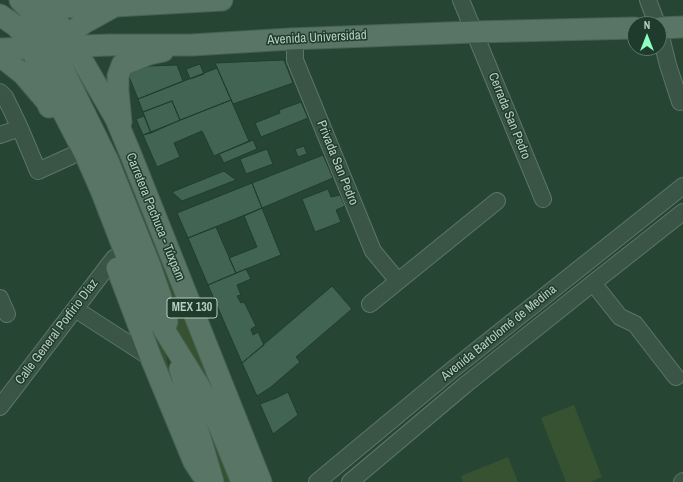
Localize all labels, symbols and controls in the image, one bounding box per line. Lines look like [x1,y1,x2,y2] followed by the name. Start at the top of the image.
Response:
[627,16,667,56] north arrow
[644,18,650,32] text: N
[267,28,367,48] street label: Avenida Universidad
[485,70,533,162] street label: Cerrada San Pedro
[313,118,361,208] street label: Privada San Pedro
[122,151,188,283] street label: Carretera Pachuca - Túxpam
[12,276,102,388] street label: Calle General Porfirio Díaz
[438,282,560,384] street label: Avenida Bartolomé de Medina
[167,298,217,318] road number: MEX 130

